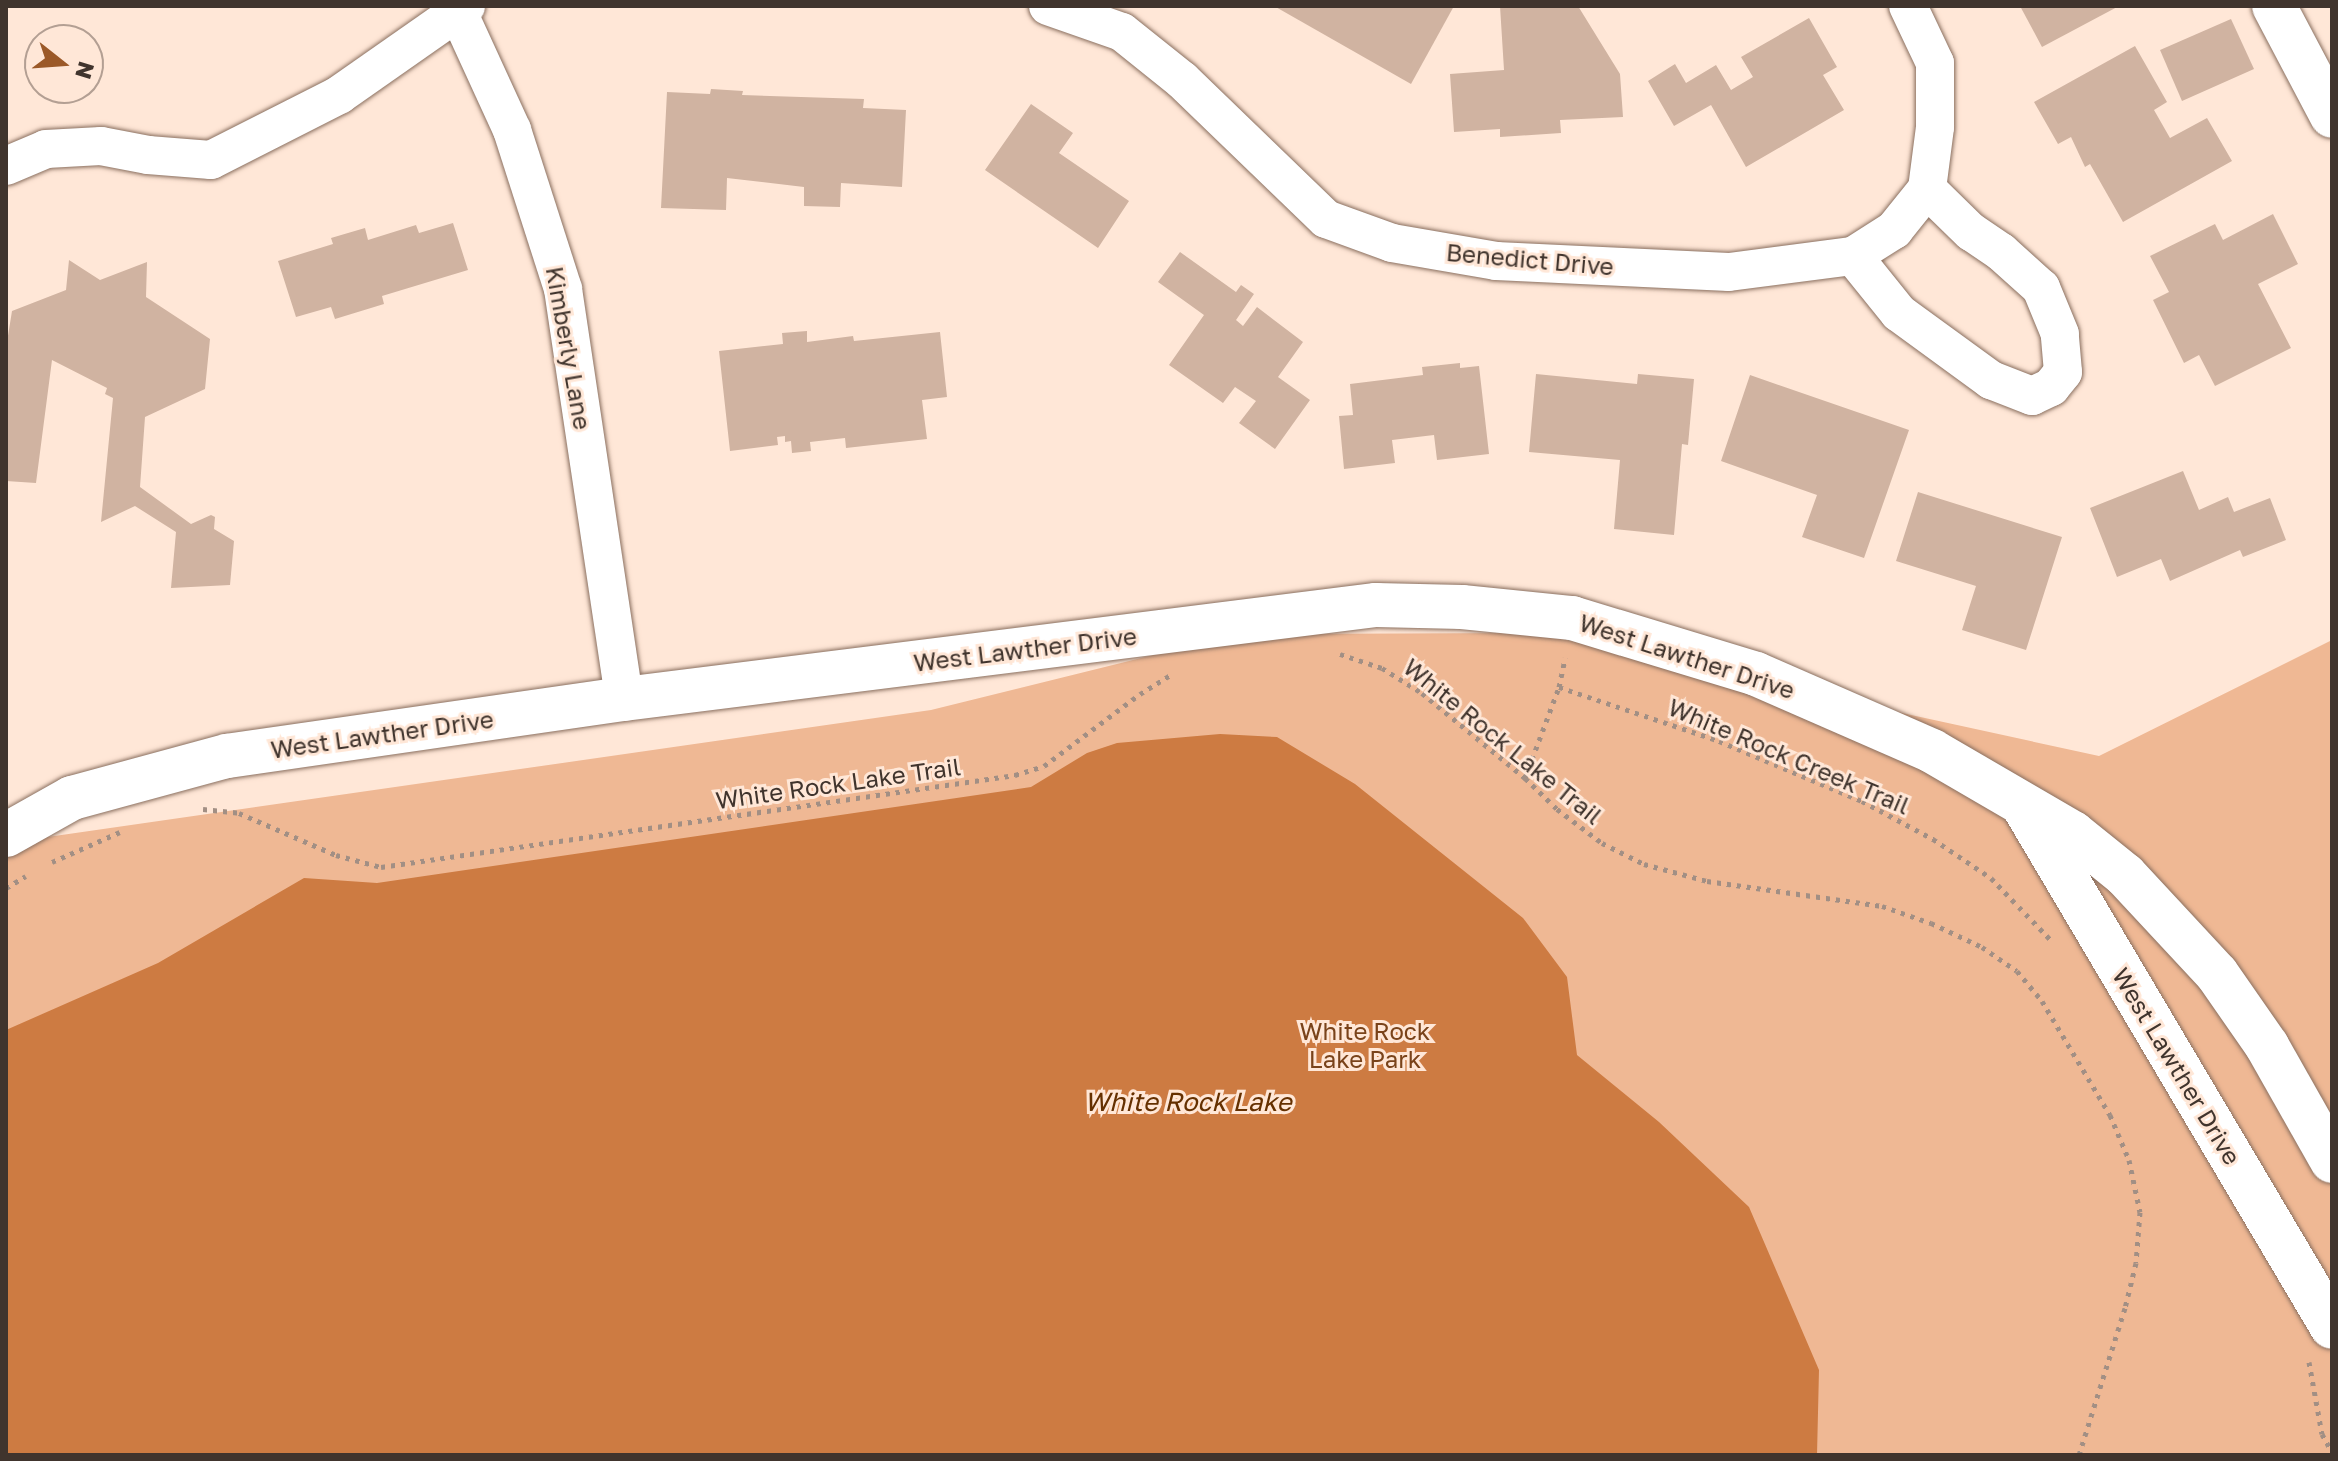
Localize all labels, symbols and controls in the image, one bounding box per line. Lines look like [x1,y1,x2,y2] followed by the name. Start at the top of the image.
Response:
[24,24,104,104] north arrow
[70,59,101,83] text: N
[1445,237,1615,281] street label: Benedict Drive
[540,264,598,432] street label: Kimberly Lane
[1576,608,1798,704] street label: West Lawther Drive
[912,621,1138,677] street label: West Lawther Drive
[1398,652,1608,830] street label: White Rock Lake Trail
[1664,692,1914,820] street label: White Rock Creek Trail
[269,704,495,764] street label: West Lawther Drive
[714,752,962,814] street label: White Rock Lake Trail
[2107,962,2247,1170] street label: West Lawther Drive
[1300,1017,1430,1073] park label: White Rock Lake Park
[1084,1086,1292,1118] water label: White Rock Lake

